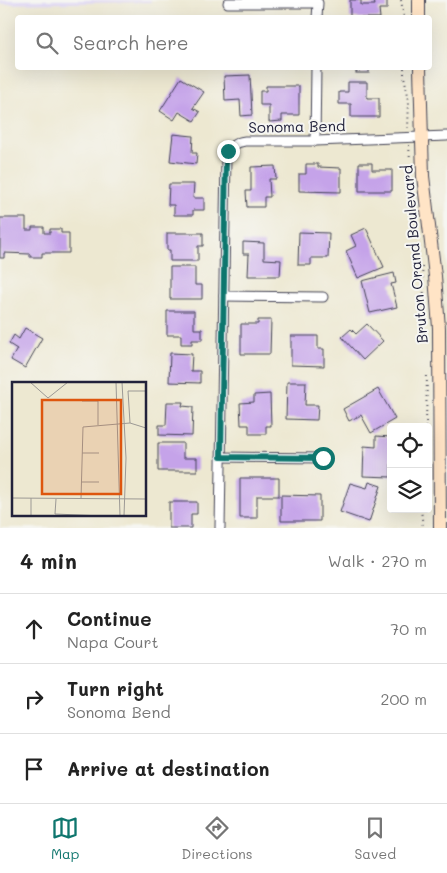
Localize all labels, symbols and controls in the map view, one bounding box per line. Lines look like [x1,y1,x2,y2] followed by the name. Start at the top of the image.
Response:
[15,15,432,70] search box
[33,29,61,57] icon: search
[73,30,189,55] text: Search here
[248,115,346,137] street label: Sonoma Bend
[217,140,240,163] route end
[396,164,432,344] street label: Bruton Orand Boulevard
[12,382,146,516] inset map
[387,423,432,513] map controls
[387,423,432,468] button: locate
[312,447,335,470] route start
[387,468,432,513] button: layers
[20,547,77,574] text: 4 min
[328,550,427,571] text: Walk · 270 m
[67,606,152,631] text: Continue
[20,615,48,643] icon: ahead
[390,618,427,639] text: 70 m
[67,631,158,652] text: Napa Court
[67,676,164,701] text: Turn right
[20,685,48,713] icon: right
[380,688,427,709] text: 200 m
[67,701,171,722] text: Sonoma Bend
[20,755,48,783] icon: arrive
[67,756,270,781] text: Arrive at destination
[51,814,79,863] tab: Map
[181,814,253,863] tab: Directions
[354,814,396,863] tab: Saved

